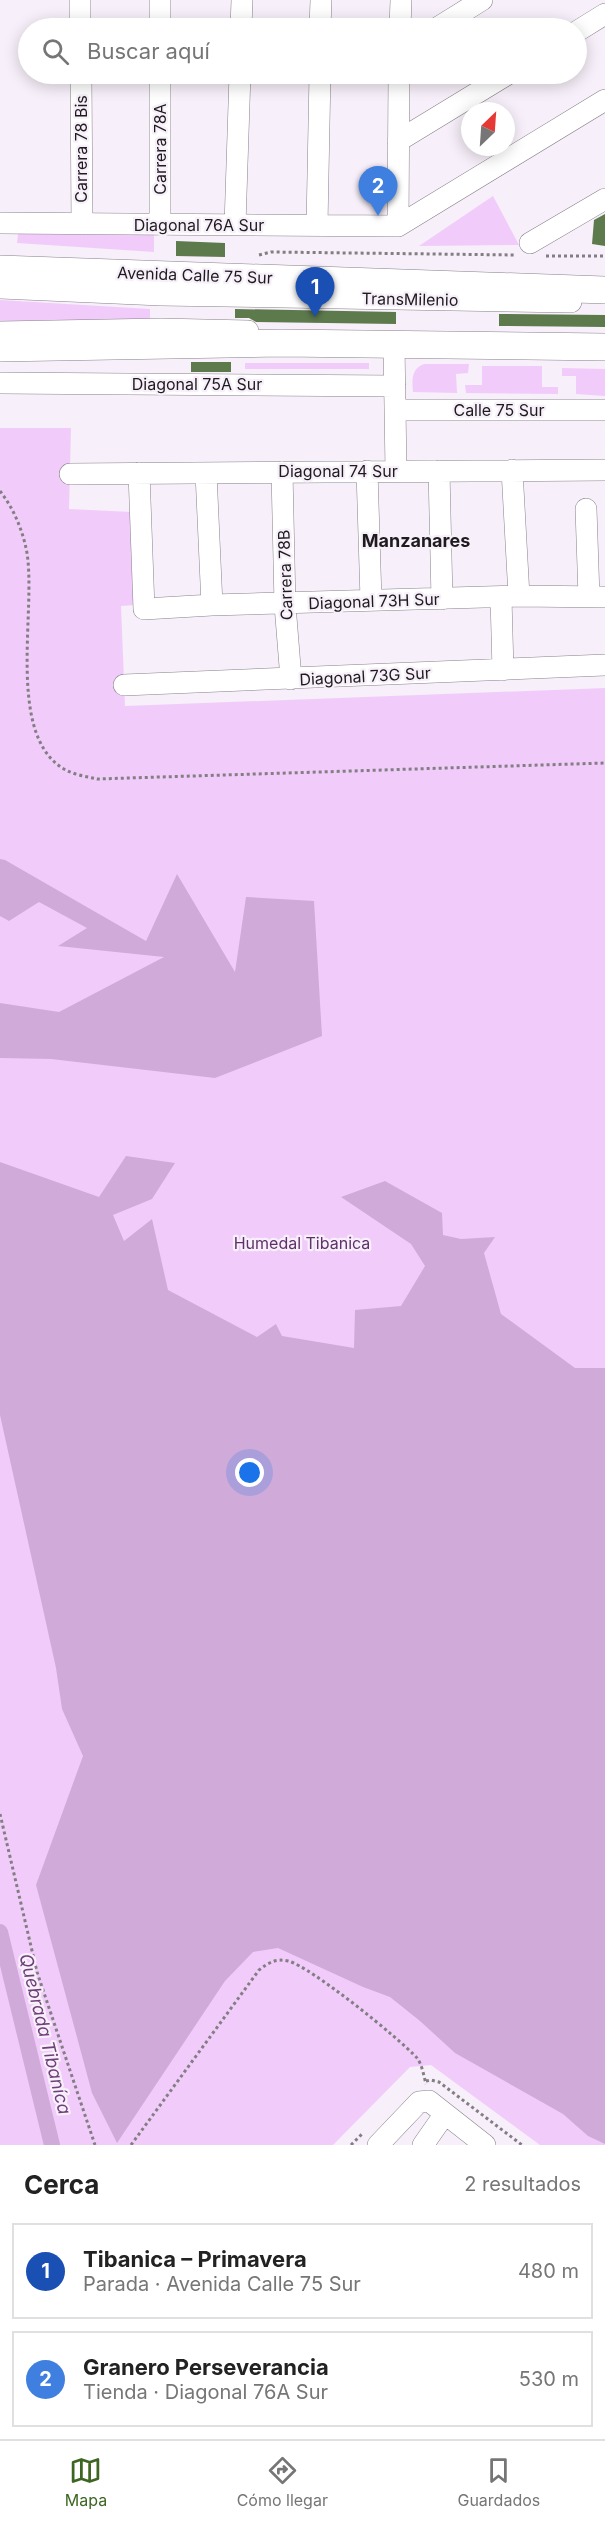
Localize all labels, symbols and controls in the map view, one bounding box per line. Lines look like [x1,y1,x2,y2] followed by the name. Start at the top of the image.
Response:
[18,18,587,84] search box
[39,35,72,68] icon: search
[87,38,210,64] text: Buscar aquí
[71,95,91,203] street label: Carrera 78 Bis
[461,102,515,156] north arrow
[150,103,170,195] street label: Carrera 78A
[358,166,398,216] pin: 2
[134,215,264,235] street label: Diagonal 76A Sur
[117,262,273,288] street label: Avenida Calle 75 Sur
[296,268,334,317] pin: 1
[361,288,459,310] street label: TransMilenio
[132,374,262,394] street label: Diagonal 75A Sur
[453,400,545,420] street label: Calle 75 Sur
[278,461,398,481] street label: Diagonal 74 Sur
[273,529,297,621] street label: Carrera 78B
[362,530,470,551] district label: Manzanares
[308,589,440,613] street label: Diagonal 73H Sur
[299,663,431,689] street label: Diagonal 73G Sur
[234,1233,370,1253] park label: Humedal Tibanica
[235,1458,264,1487] your location
[15,1951,76,2116] water label: Quebrada Tibaníca
[24,2169,99,2200] text: Cerca
[464,2172,581,2196] text: 2 resultados
[83,2246,307,2272] text: Tibanica – Primavera
[41,2259,50,2283] text: 1
[518,2259,579,2283] text: 480 m
[83,2272,361,2296] text: Parada · Avenida Calle 75 Sur
[83,2354,329,2380] text: Granero Perseverancia
[39,2367,52,2391] text: 2
[519,2367,579,2391] text: 530 m
[83,2380,328,2404] text: Tienda · Diagonal 76A Sur
[65,2454,107,2510] tab: Mapa
[237,2454,328,2510] tab: Cómo llegar
[457,2454,540,2510] tab: Guardados

